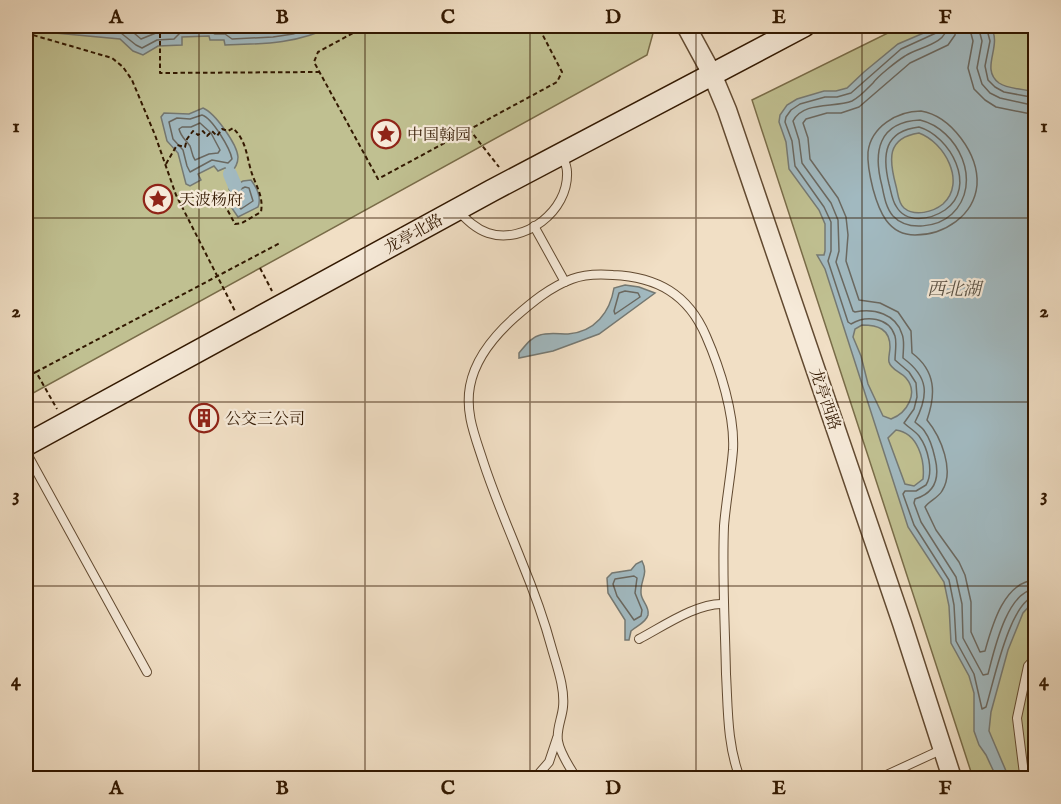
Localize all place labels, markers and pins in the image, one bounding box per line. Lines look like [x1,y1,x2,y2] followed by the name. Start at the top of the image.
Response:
[370,118,402,150] place icon: 中国翰园
[407,126,471,146] place label: 中国翰园
[142,183,174,215] place icon: 天波杨府
[179,191,243,211] place label: 天波杨府
[188,402,220,434] building icon: 公交三公司
[225,410,305,430] place label: 公交三公司

